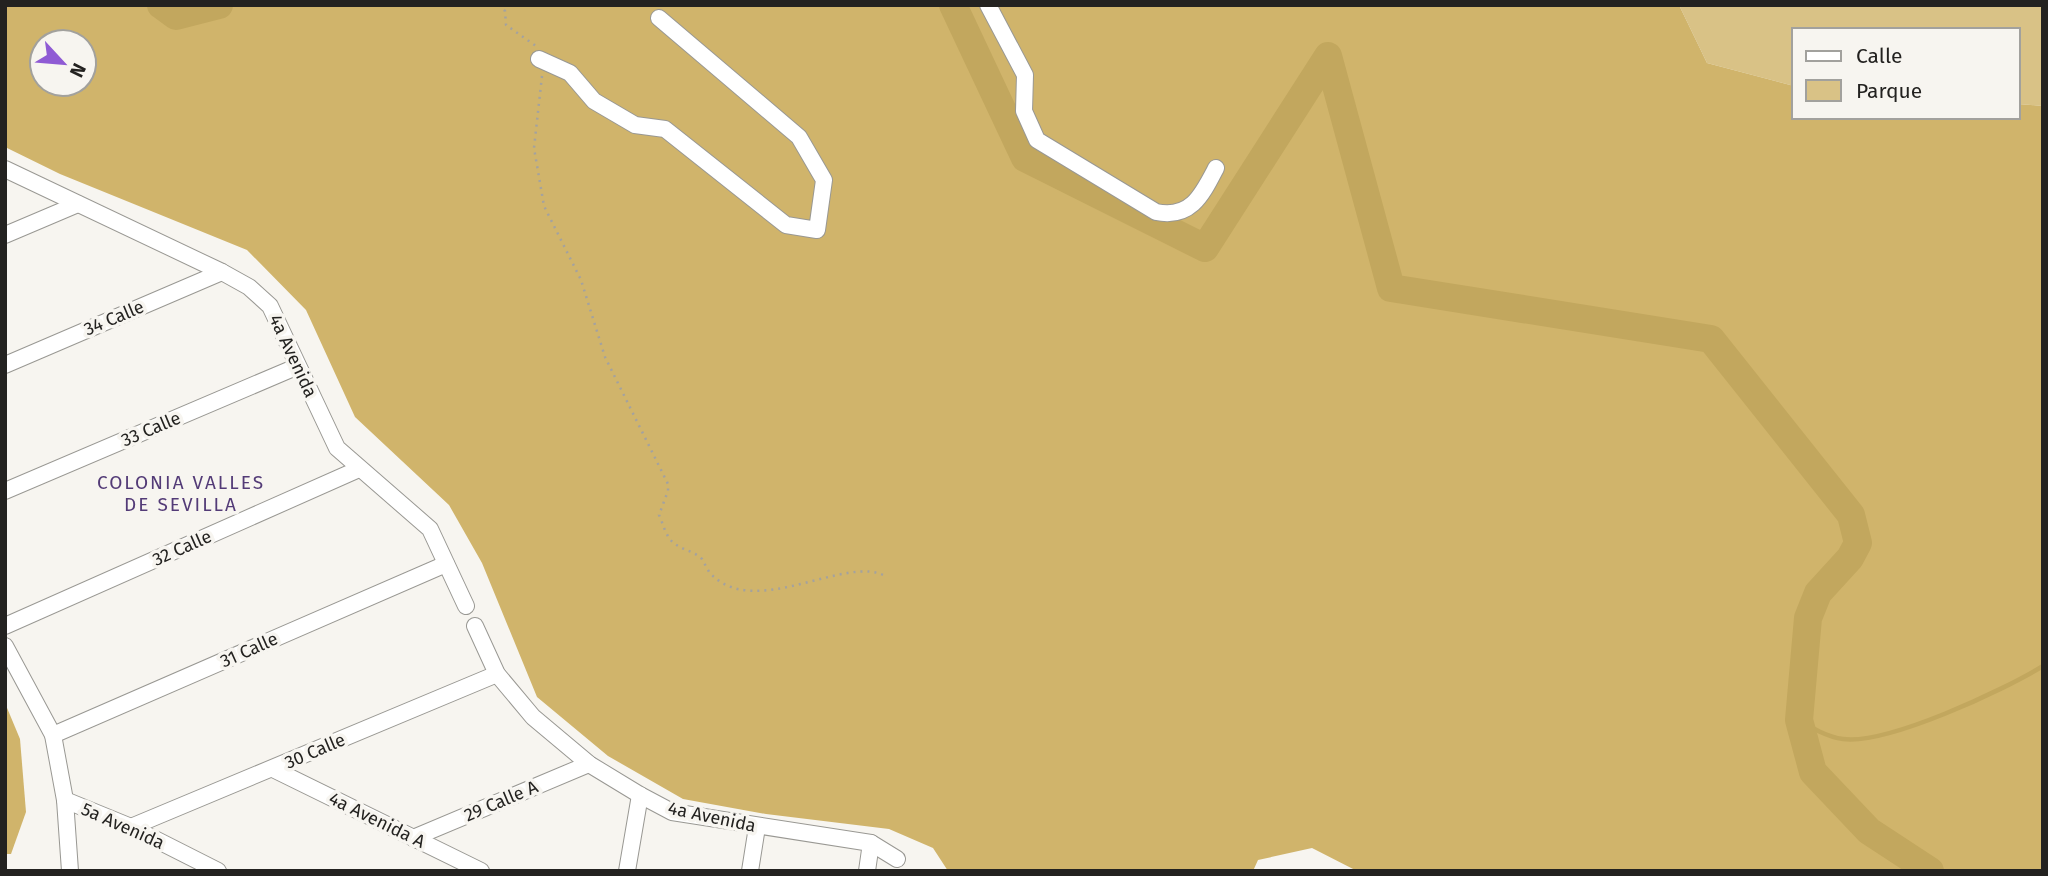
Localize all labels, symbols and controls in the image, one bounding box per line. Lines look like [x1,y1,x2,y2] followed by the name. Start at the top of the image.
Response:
[28,28,98,98] north arrow
[1792,28,2020,119] legend
[1856,43,1902,69] text: Calle
[65,60,91,81] text: N
[1856,78,1922,104] text: Parque
[81,296,147,340] street label: 34 Calle
[264,311,322,401] street label: 4a Avenida
[118,407,184,451] street label: 33 Calle
[97,471,265,516] district label: COLONIA VALLES DE SEVILLA
[149,525,215,571] street label: 32 Calle
[217,628,281,672] street label: 31 Calle
[281,728,349,774] street label: 30 Calle
[461,775,542,826] street label: 29 Calle A
[325,787,429,853] street label: 4a Avenida A
[666,797,758,837] street label: 4a Avenida
[78,798,168,854] street label: 5a Avenida

